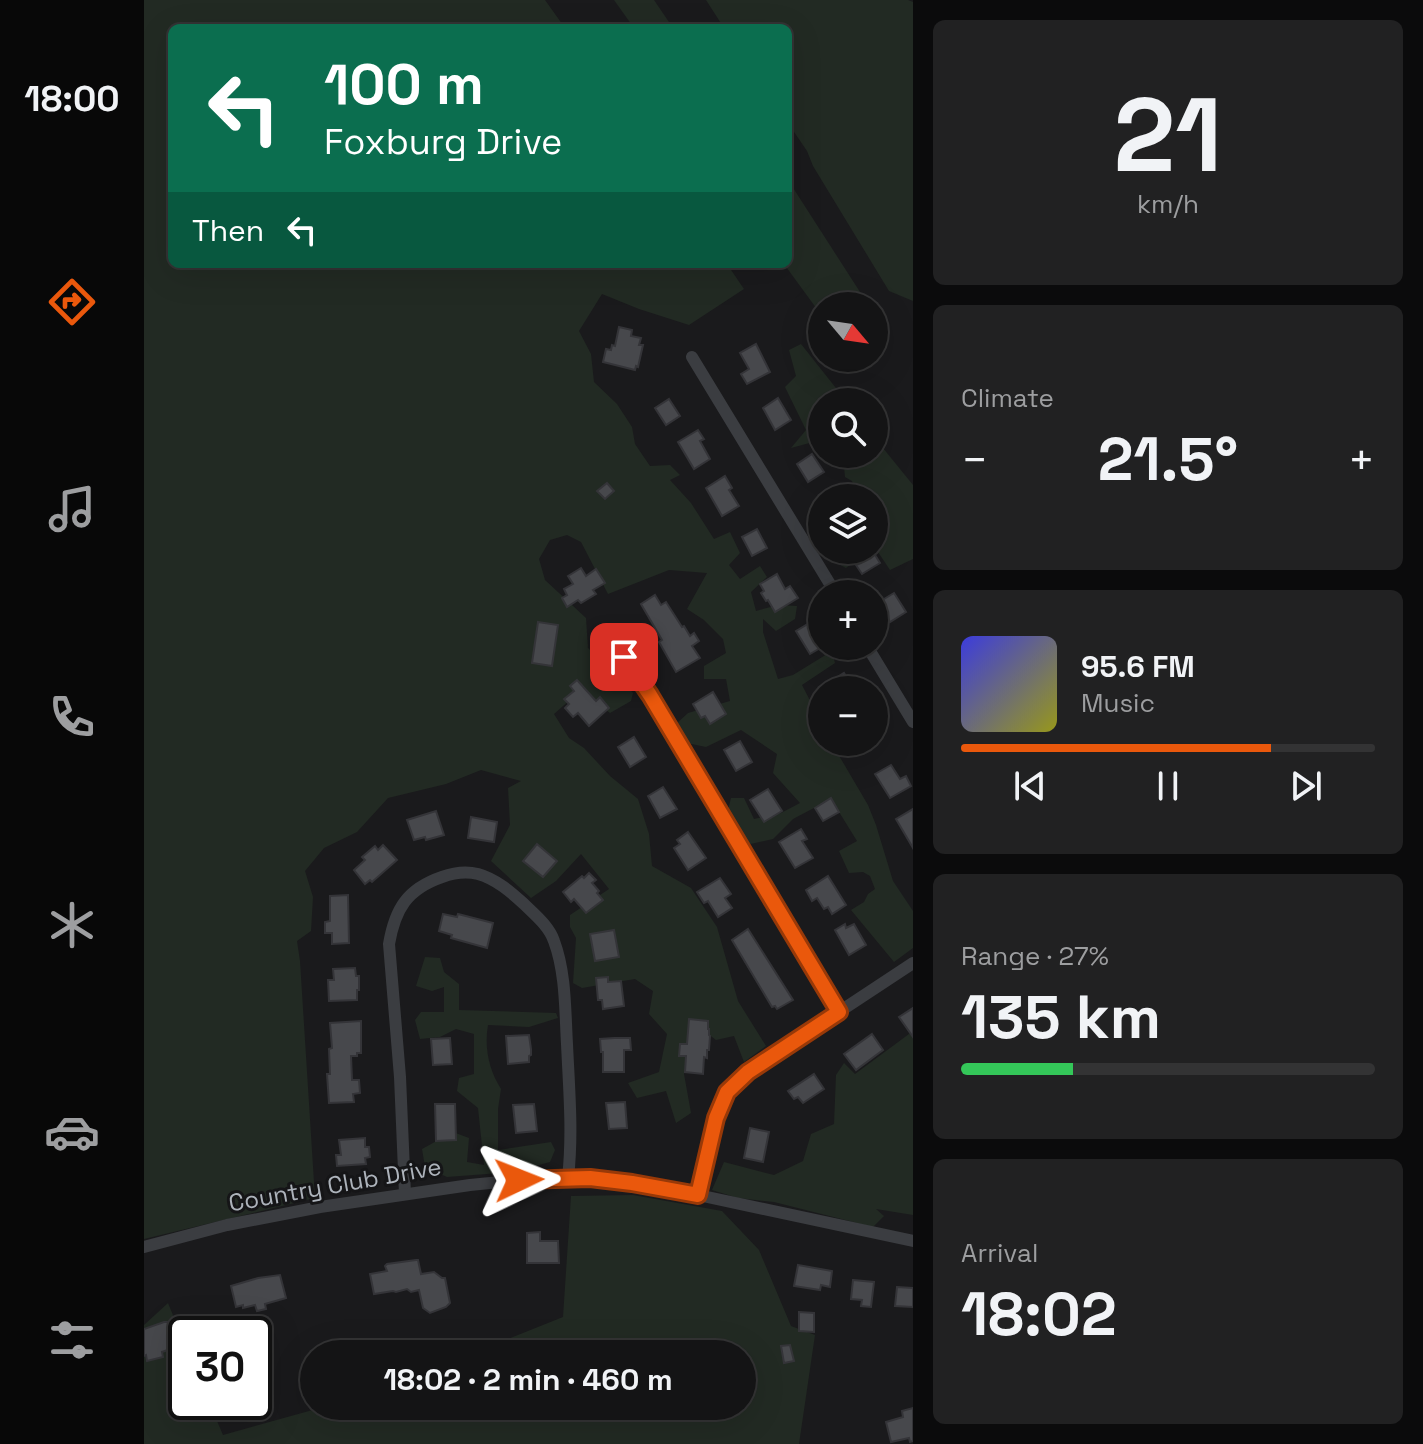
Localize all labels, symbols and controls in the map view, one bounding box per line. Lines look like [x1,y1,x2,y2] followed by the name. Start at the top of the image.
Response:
[324,49,484,120] text: 100 m
[192,56,296,160] icon: left
[1114,69,1222,201] text: 21
[24,76,120,122] text: 18:00
[324,119,562,165] text: Foxburg Drive
[1137,187,1199,221] text: km/h
[280,208,324,252] icon: left
[192,211,264,250] text: Then
[44,274,100,330] icon: directions
[808,292,888,372] north arrow
[808,292,888,756] map controls
[961,381,1054,415] text: Climate
[808,388,888,468] button: search
[1098,421,1238,498] text: 21.5°
[961,432,988,488] text: −
[1348,432,1375,488] text: +
[44,481,100,537] icon: music
[808,484,888,564] button: layers
[808,580,888,660] button: +
[590,623,658,691] pin
[602,635,646,679] icon: arrive
[1081,647,1195,686] text: 95.6 FM
[808,676,888,756] button: −
[1081,686,1155,720] text: Music
[44,689,100,745] icon: phone
[1008,764,1052,808] icon: previous
[1146,764,1190,808] icon: pause
[1284,764,1328,808] icon: next
[44,897,100,953] icon: climate
[961,939,1109,973] text: Range · 27%
[961,979,1161,1056] text: 135 km
[44,1104,100,1160] icon: car
[477,1138,561,1222] position arrow
[226,1151,444,1218] street label: Country Club Drive
[961,1236,1038,1270] text: Arrival
[961,1276,1117,1353] text: 18:02
[44,1312,100,1368] icon: filters
[168,1316,272,1420] speed limit sign: 30
[383,1360,673,1399] text: 18:02 · 2 min · 460 m

